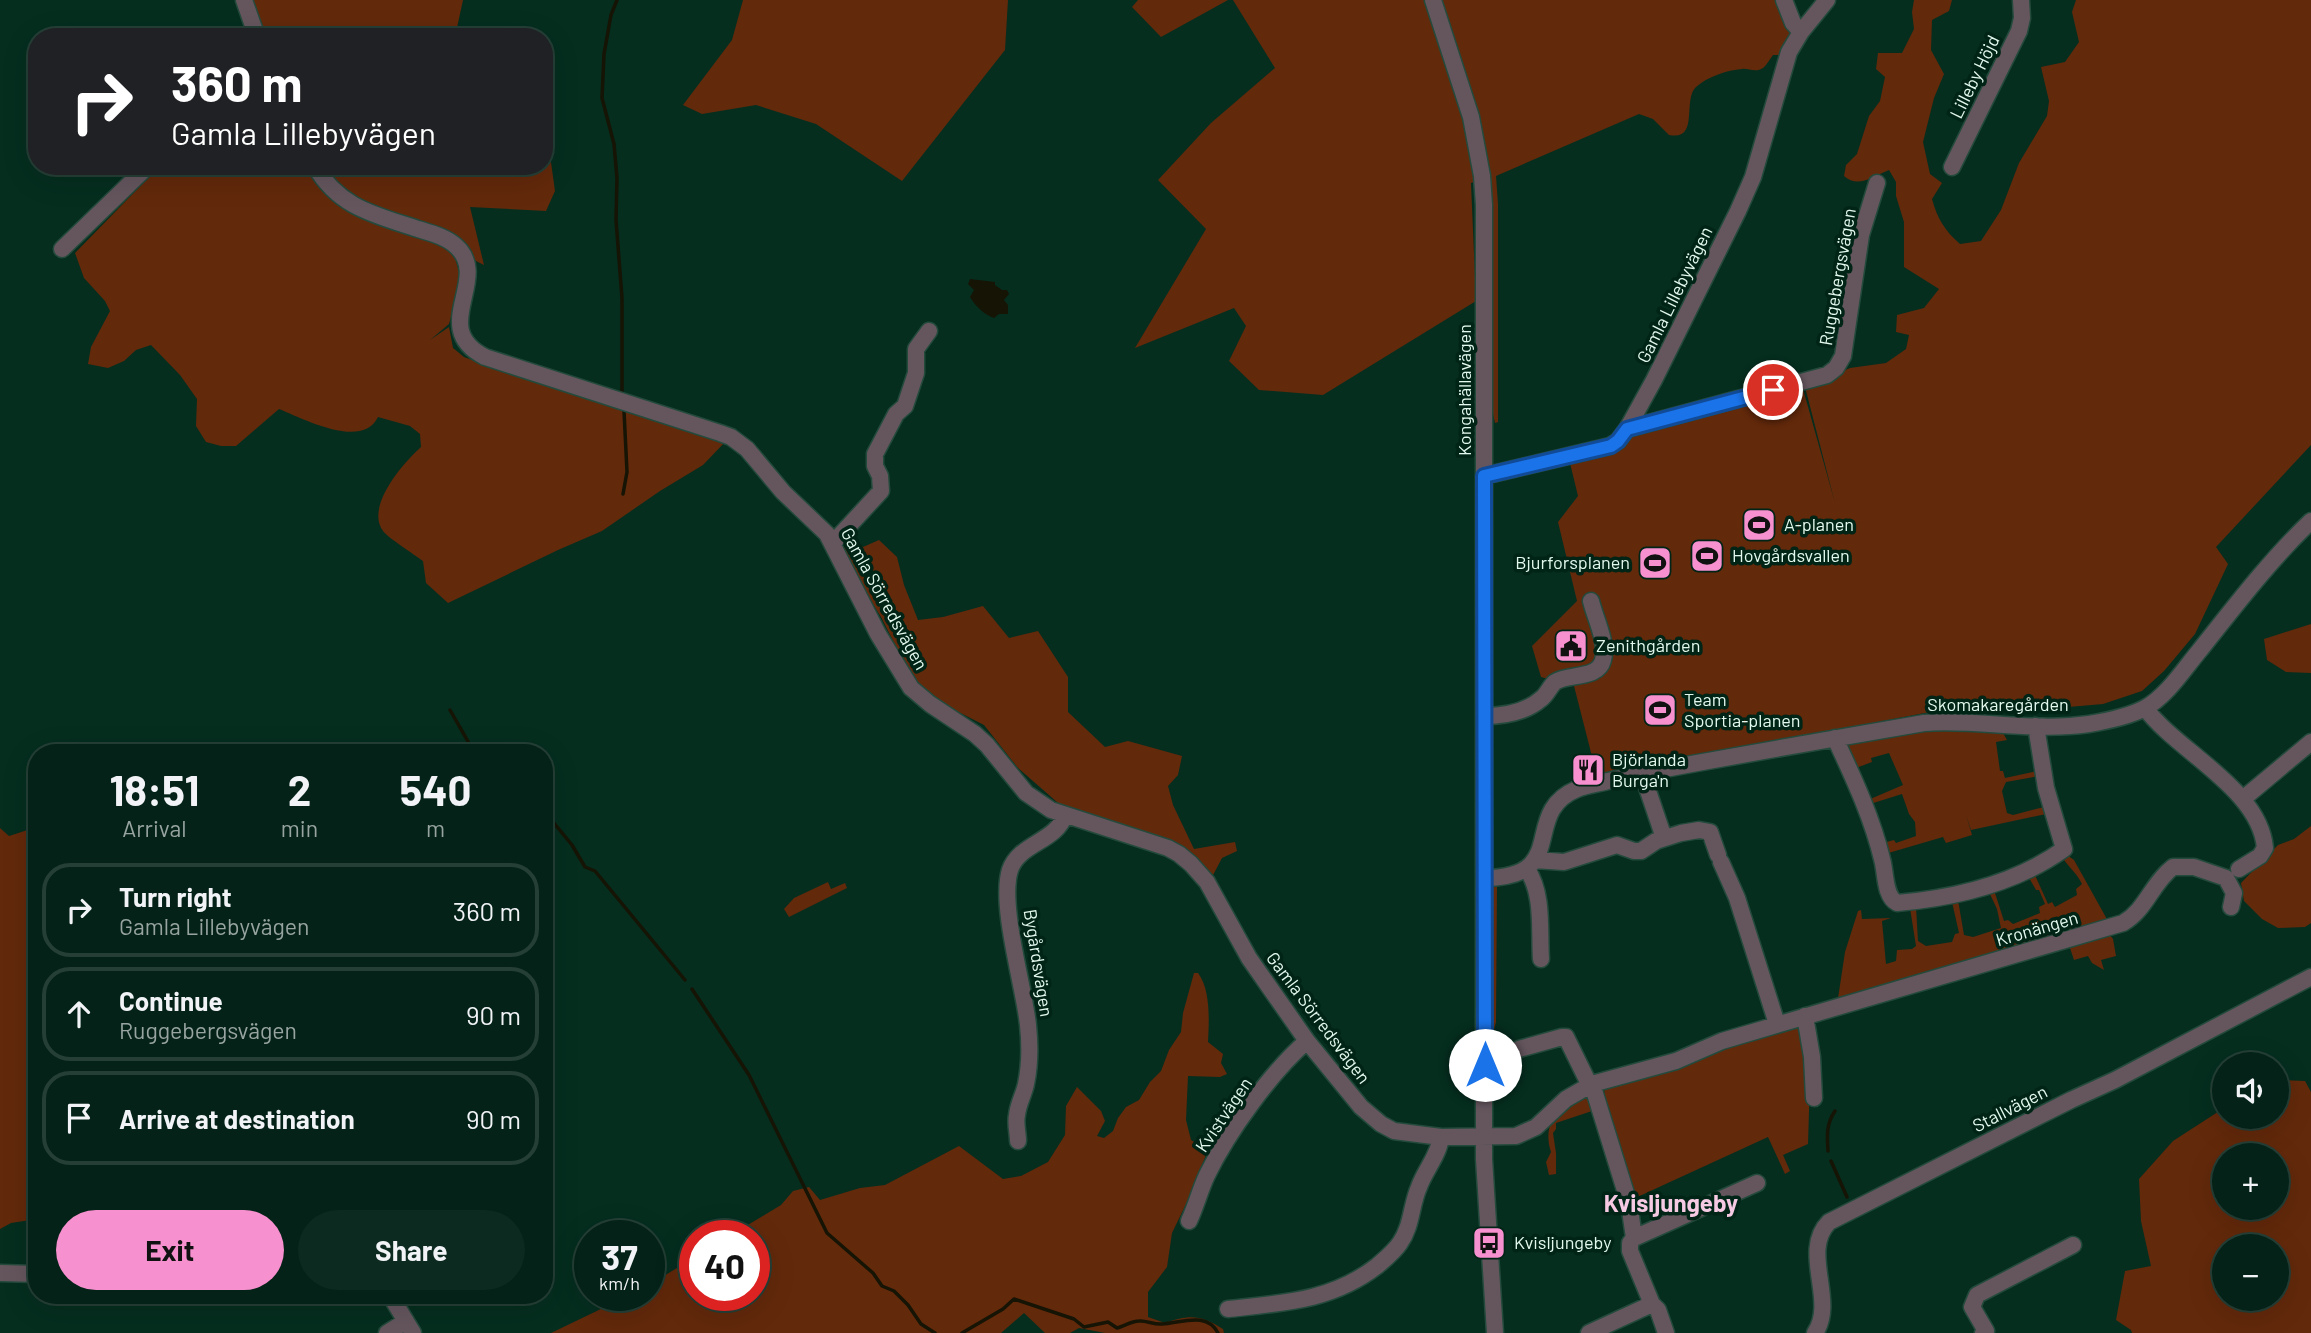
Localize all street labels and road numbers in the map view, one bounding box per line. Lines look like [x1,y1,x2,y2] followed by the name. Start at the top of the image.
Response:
[1945,31,2004,122] street label: Lilleby Höjd
[1814,206,1860,347] street label: Ruggebergsvägen
[1632,223,1717,366] street label: Gamla Lillebyvägen
[1453,324,1475,456] street label: Kongahällavägen
[837,524,933,673] street label: Gamla Sörredsvägen
[1927,693,2069,715] street label: Skomakaregården
[1993,906,2081,950] street label: Kronängen
[1020,907,1058,1018] street label: Bygårdsvägen
[1262,947,1375,1088] street label: Gamla Sörredsvägen
[1190,1073,1256,1156] street label: Kvistvägen
[1968,1080,2051,1136] street label: Stallvägen

